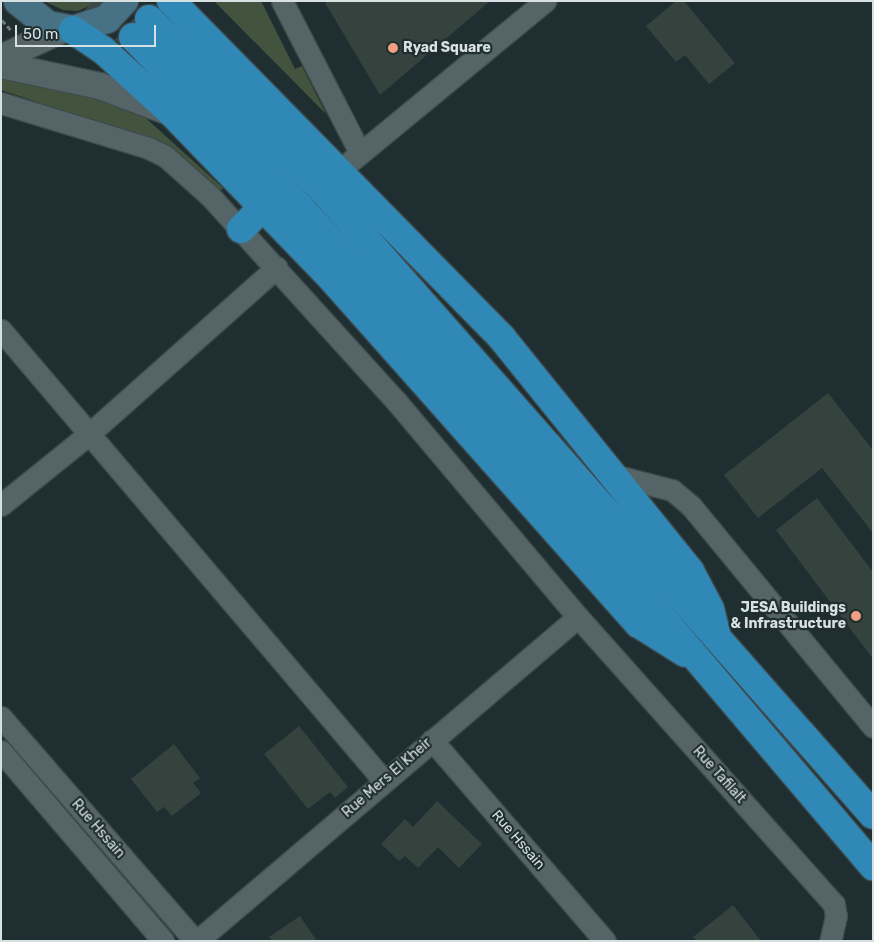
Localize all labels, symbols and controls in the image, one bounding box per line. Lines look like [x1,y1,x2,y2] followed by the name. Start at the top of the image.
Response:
[18,15,159,47] scale bar
[23,25,58,43] text: 50 m
[403,40,491,56] place label: Ryad Square
[387,42,399,54] marker: Ryad Square
[731,600,846,632] place label: JESA Buildings & Infrastructure
[850,610,862,622] marker: JESA Buildings & Infrastructure
[339,735,435,821] street label: Rue Mers El Kheir
[689,743,749,807] street label: Rue Tafilalt
[68,796,128,862] street label: Rue Hssain
[488,807,548,873] street label: Rue Hssain

